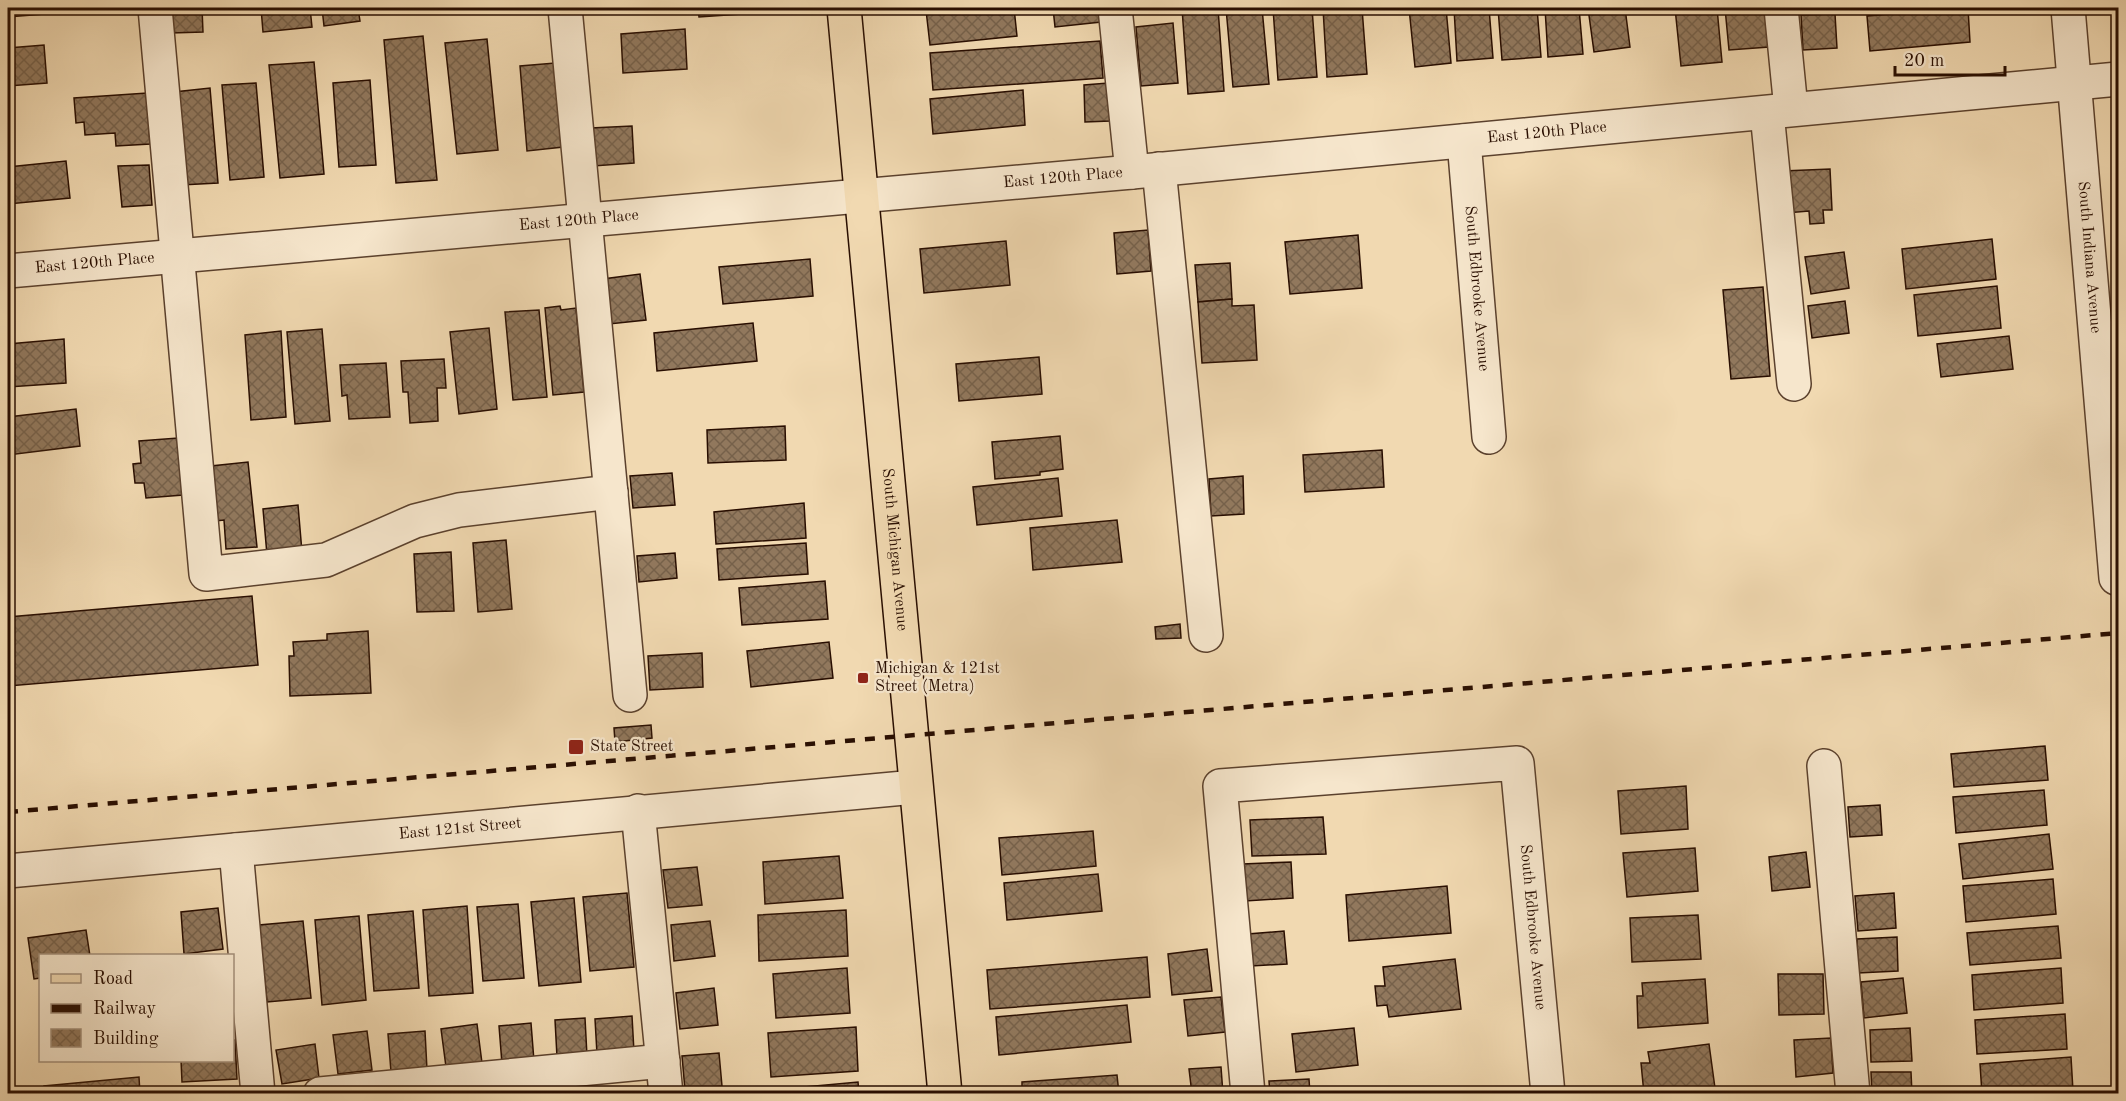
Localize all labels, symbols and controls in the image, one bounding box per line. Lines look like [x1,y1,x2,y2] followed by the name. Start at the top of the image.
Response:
[1895,39,2004,77] scale bar
[1904,52,1944,70] text: 20 m
[1486,119,1607,146] street label: East 120th Place
[1002,165,1123,191] street label: East 120th Place
[2075,180,2103,334] street label: South Indiana Avenue
[1461,205,1491,372] street label: South Edbrooke Avenue
[518,207,639,234] street label: East 120th Place
[34,250,155,277] street label: East 120th Place
[879,468,910,632] street label: South Michigan Avenue
[875,661,1000,695] place label: Michigan & 121st Street (Metra)
[856,671,870,685] marker: Michigan & 121st Street (Metra)
[567,738,585,756] marker: State Street
[590,739,674,755] place label: State Street
[398,815,523,843] street label: East 121st Street
[1517,844,1548,1011] street label: South Edbrooke Avenue
[39,954,234,1062] legend
[93,970,133,988] text: Road
[93,1000,156,1018] text: Railway
[93,1030,159,1048] text: Building

